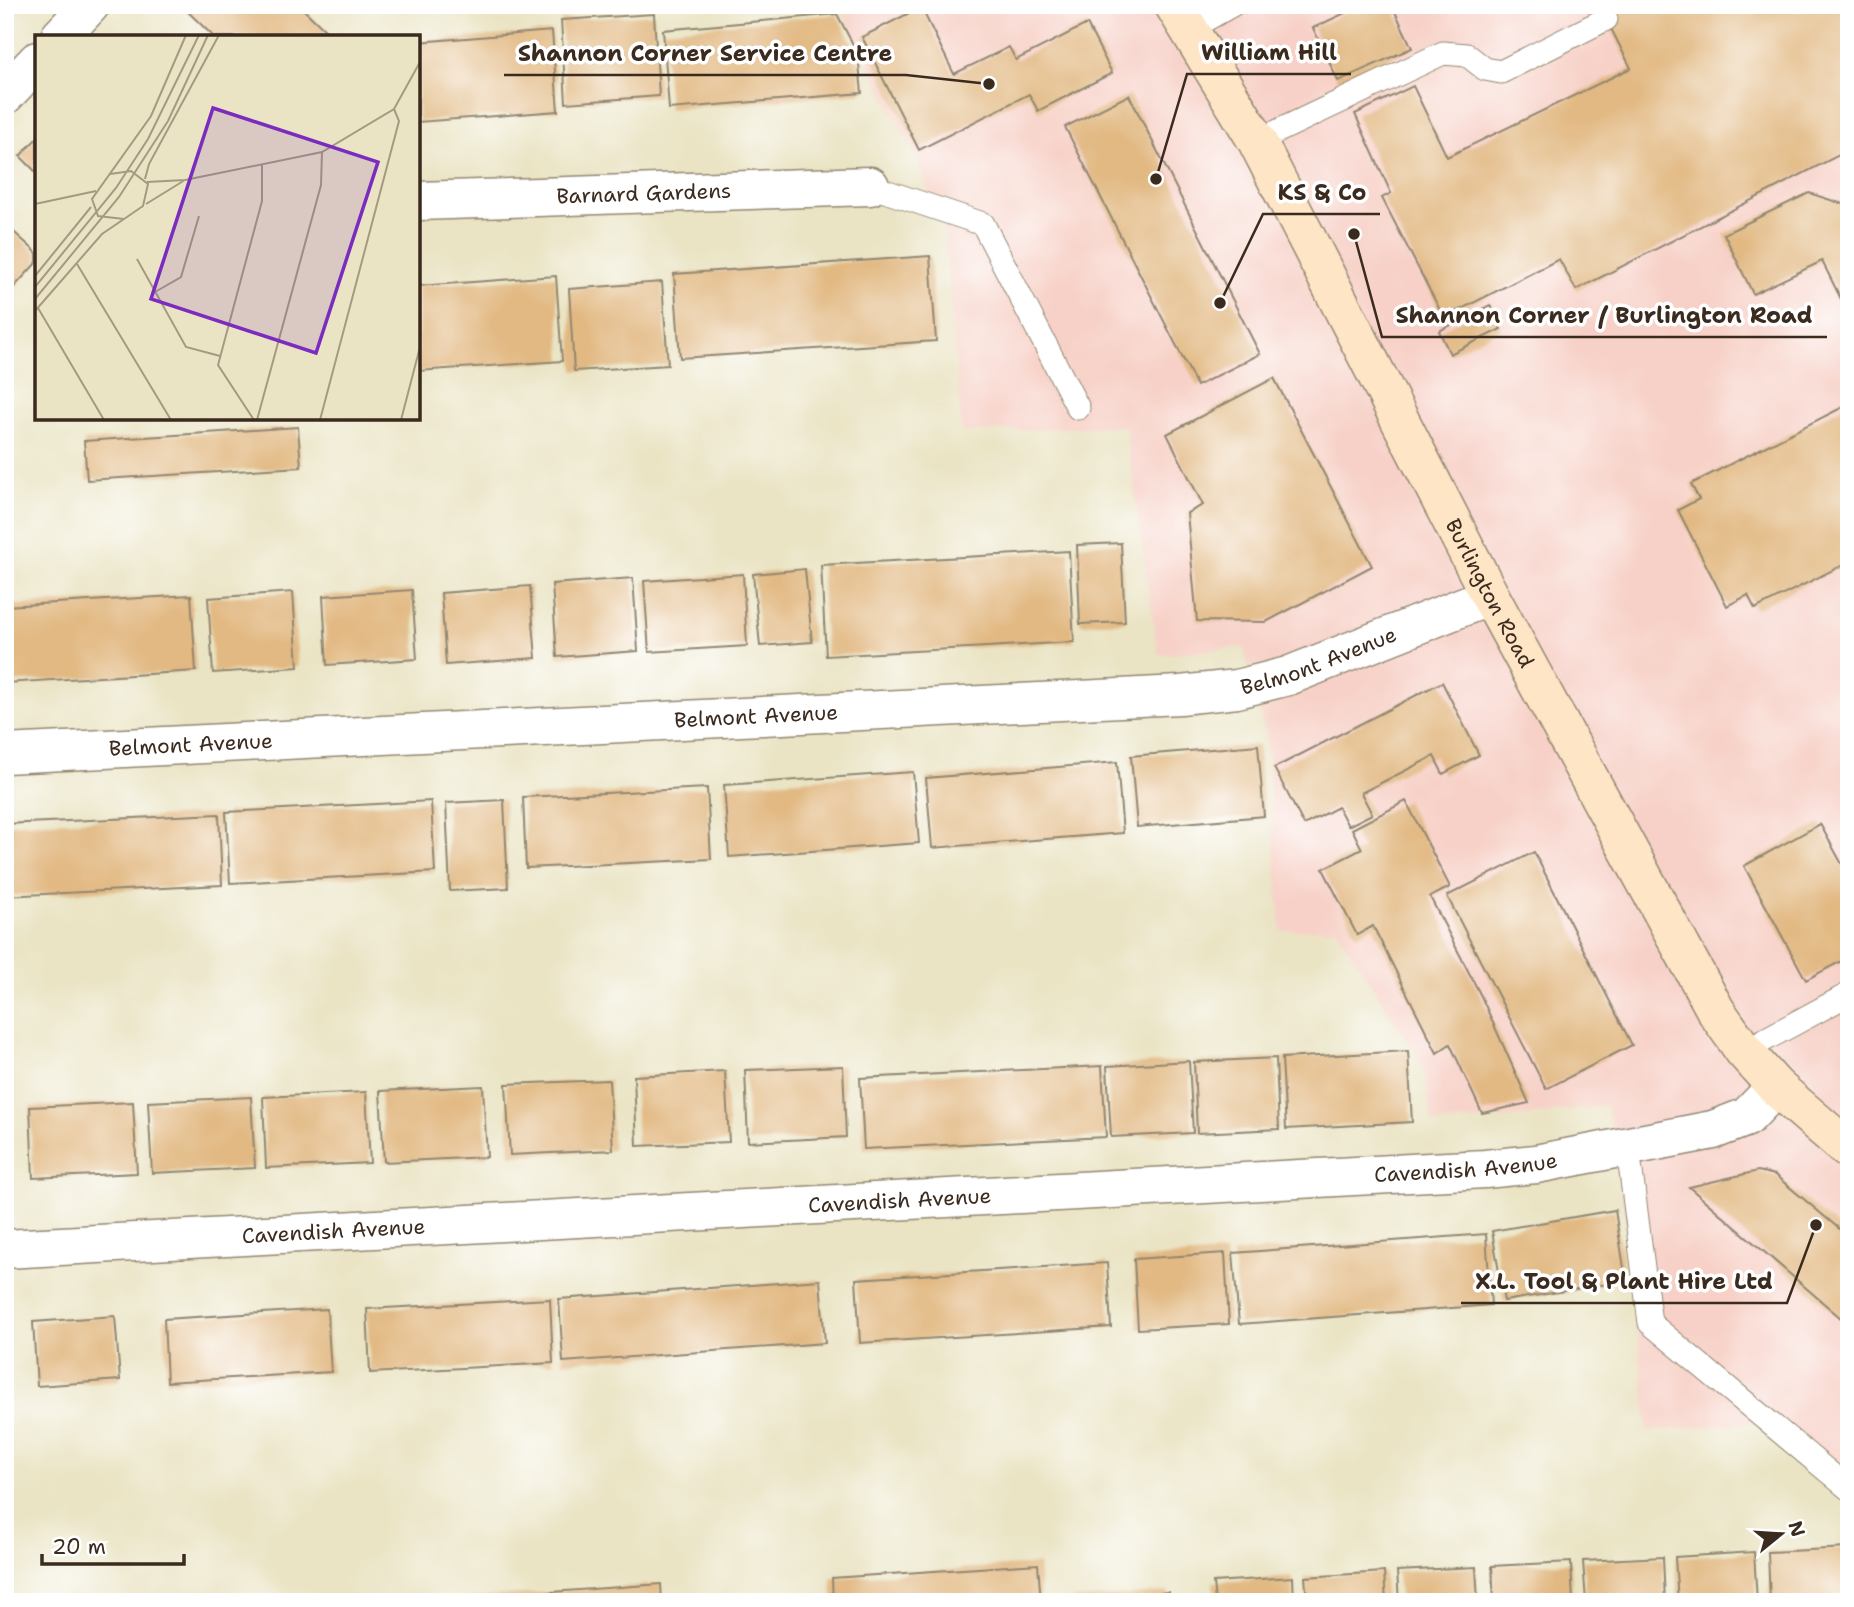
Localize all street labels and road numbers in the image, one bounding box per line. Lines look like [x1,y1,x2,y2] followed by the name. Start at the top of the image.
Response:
[556,177,732,210] street label: Barnard Gardens
[1439,514,1541,673] street label: Burlington Road
[1238,620,1401,702] street label: Belmont Avenue
[673,698,839,734] street label: Belmont Avenue
[108,727,273,763] street label: Belmont Avenue
[1373,1146,1560,1189] street label: Cavendish Avenue
[807,1182,992,1220] street label: Cavendish Avenue
[241,1212,426,1250] street label: Cavendish Avenue

